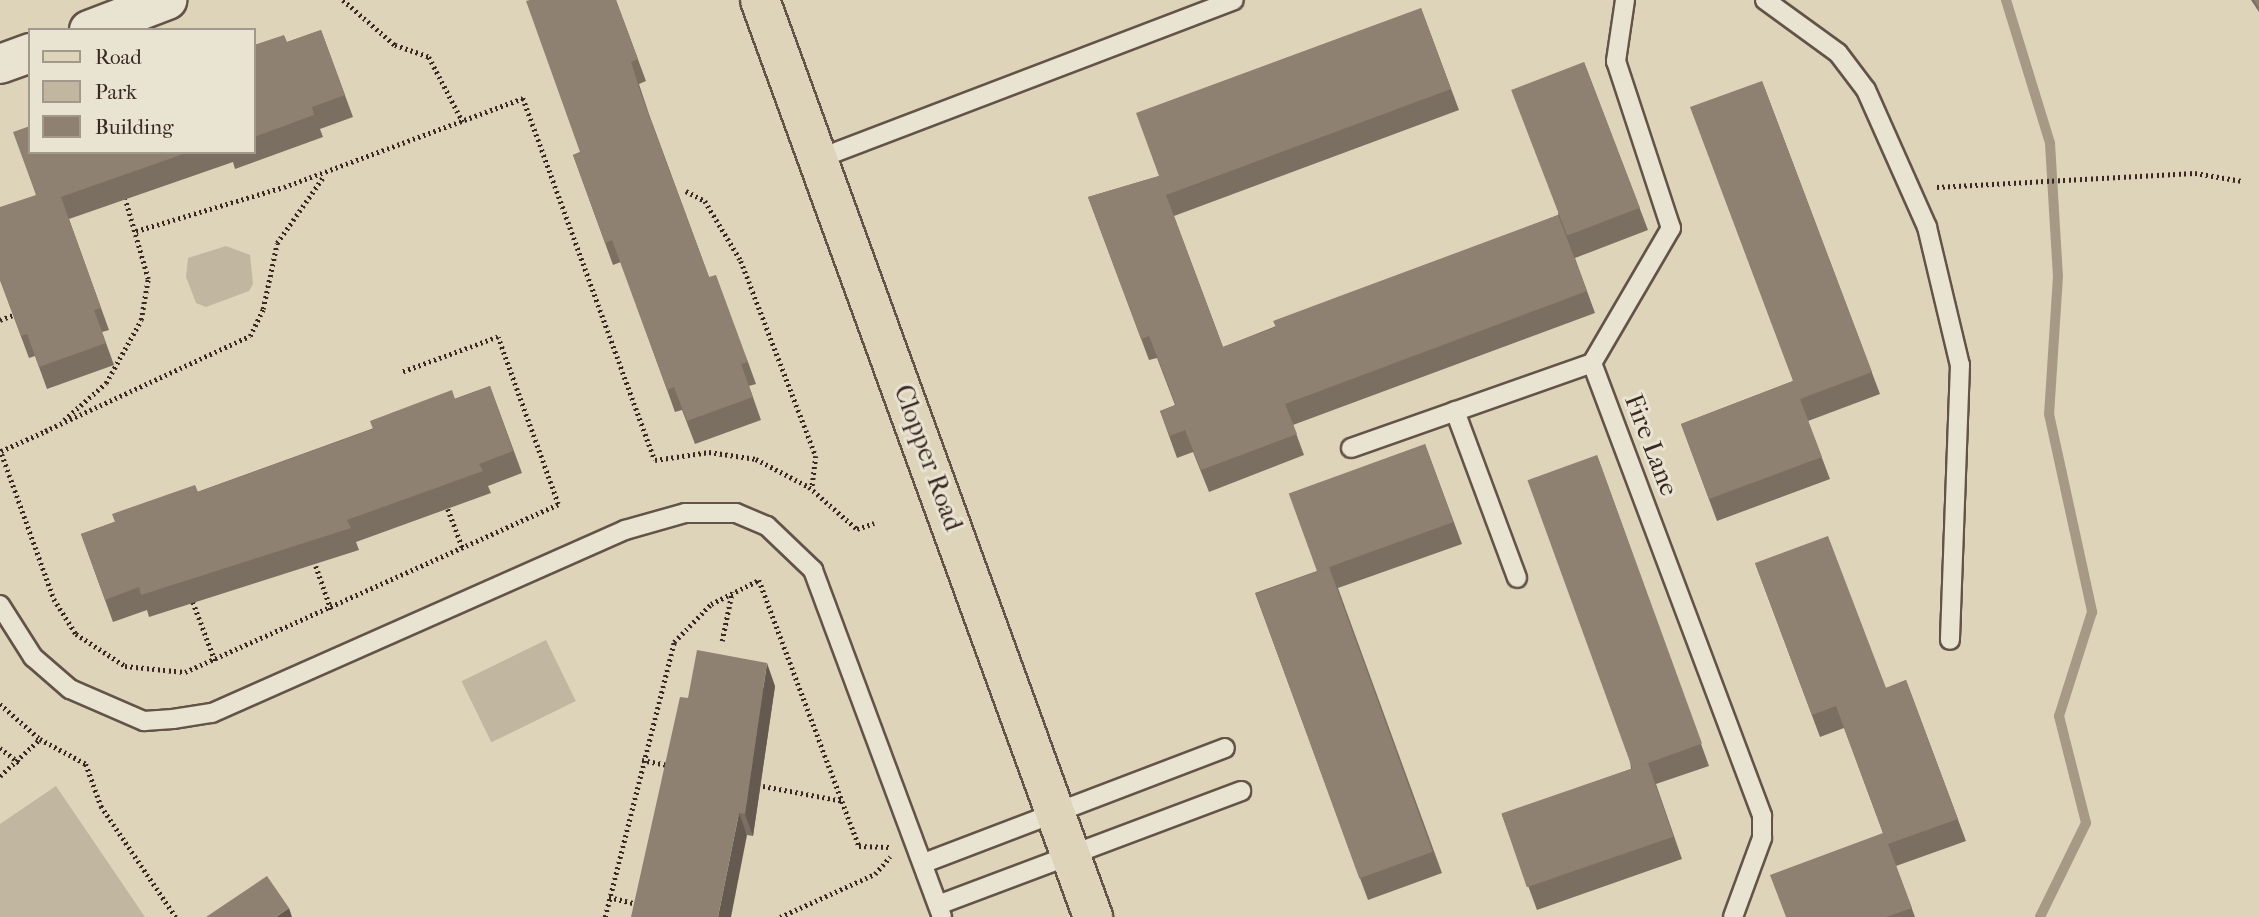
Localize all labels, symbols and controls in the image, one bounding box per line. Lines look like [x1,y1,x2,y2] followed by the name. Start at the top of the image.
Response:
[28,28,256,154] legend
[95,45,142,69] text: Road
[95,80,137,104] text: Park
[95,115,173,139] text: Building
[887,381,969,535] street label: Clopper Road
[1617,390,1685,500] street label: Fire Lane

